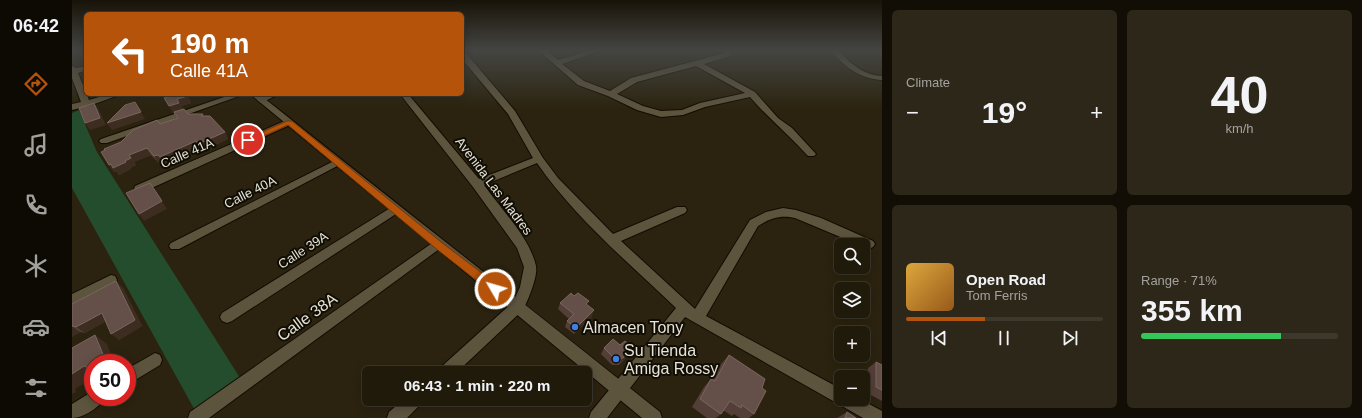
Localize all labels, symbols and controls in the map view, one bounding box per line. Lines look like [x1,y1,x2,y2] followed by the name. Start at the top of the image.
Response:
[13,16,59,36] text: 06:42
[104,28,156,80] icon: left
[170,28,249,59] text: 190 m
[170,61,248,81] text: Calle 41A
[1211,66,1268,124] text: 40
[22,70,50,98] icon: directions
[906,75,950,90] text: Climate
[982,96,1027,129] text: 19°
[906,100,919,125] text: −
[1090,100,1103,125] text: +
[1225,121,1254,136] text: km/h
[231,123,265,157] pin
[237,129,259,151] icon: arrive
[22,131,50,159] icon: music
[452,134,536,238] street label: Avenida Las Madres
[158,135,216,171] street label: Calle 41A
[221,172,279,211] street label: Calle 40A
[22,191,50,219] icon: phone
[275,228,331,272] street label: Calle 39A
[834,238,870,406] map controls
[834,238,870,274] button: search
[22,252,50,280] icon: climate
[474,268,516,310] position arrow
[966,271,1046,288] text: Open Road
[1141,273,1217,288] text: Range · 71%
[834,282,870,318] button: layers
[966,288,1027,303] text: Tom Ferris
[274,290,340,344] street label: Calle 38A
[1141,294,1243,327] text: 355 km
[22,313,50,341] icon: car
[583,319,683,336] place label: Almacen Tony
[570,322,580,332] marker: Almacen Tony
[834,326,870,362] button: +
[928,327,950,349] icon: previous
[993,327,1015,349] icon: pause
[1059,327,1081,349] icon: next
[624,342,718,377] place label: Su Tienda Amiga Rossy
[84,354,136,406] speed limit sign: 50
[611,354,621,364] marker: Su Tienda Amiga Rossy
[834,370,870,406] button: −
[22,374,50,402] icon: filters
[404,377,550,394] text: 06:43 · 1 min · 220 m

